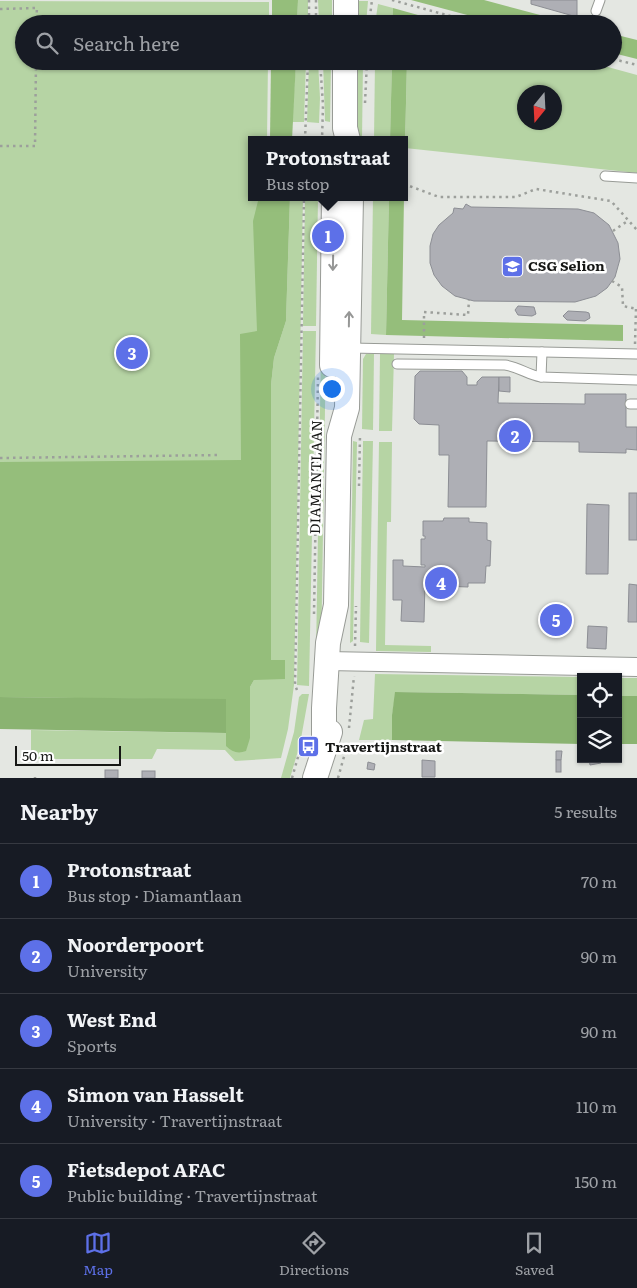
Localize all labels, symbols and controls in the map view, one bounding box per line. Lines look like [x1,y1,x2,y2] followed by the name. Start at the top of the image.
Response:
[15,15,622,70] search box
[33,29,61,57] icon: search
[73,29,180,57] text: Search here
[517,85,562,130] north arrow
[248,136,408,201] popup
[266,143,390,171] text: Protonstraat
[266,171,329,195] text: Bus stop
[312,217,344,255] pin: 1
[500,254,524,278] school or university icon: CSG Selion
[328,255,338,271] one-way arrow
[528,255,605,275] place label: CSG Selion
[344,311,354,327] one-way arrow
[116,334,148,372] pin: 3
[319,376,345,402] your location
[499,417,531,455] pin: 2
[304,420,326,534] street label: DIAMANTLAAN
[425,564,457,602] pin: 4
[540,601,572,639] pin: 5
[577,673,622,763] map controls
[577,673,622,718] button: locate
[577,718,622,763] button: layers
[297,735,321,759] bus stop icon: Travertijnstraat
[325,736,443,756] place label: Travertijnstraat
[15,743,121,766] scale bar
[22,745,54,765] text: 50 m
[20,795,98,826] text: Nearby
[554,799,617,823] text: 5 results
[67,855,191,883] text: Protonstraat
[33,869,39,893] text: 1
[581,869,617,893] text: 70 m
[67,883,242,907] text: Bus stop · Diamantlaan
[67,930,204,958] text: Noorderpoort
[32,944,40,968] text: 2
[581,944,617,968] text: 90 m
[67,958,148,982] text: University
[67,1005,157,1033] text: West End
[32,1019,40,1043] text: 3
[581,1019,617,1043] text: 90 m
[67,1033,117,1057] text: Sports
[67,1080,244,1108] text: Simon van Hasselt
[31,1094,41,1118] text: 4
[576,1094,617,1118] text: 110 m
[67,1108,282,1132] text: University · Travertijnstraat
[67,1155,225,1183] text: Fietsdepot AFAC
[32,1169,40,1193] text: 5
[574,1169,617,1193] text: 150 m
[67,1183,317,1207] text: Public building · Travertijnstraat
[83,1229,113,1279] tab: Map
[279,1229,349,1279] tab: Directions
[515,1229,554,1279] tab: Saved

